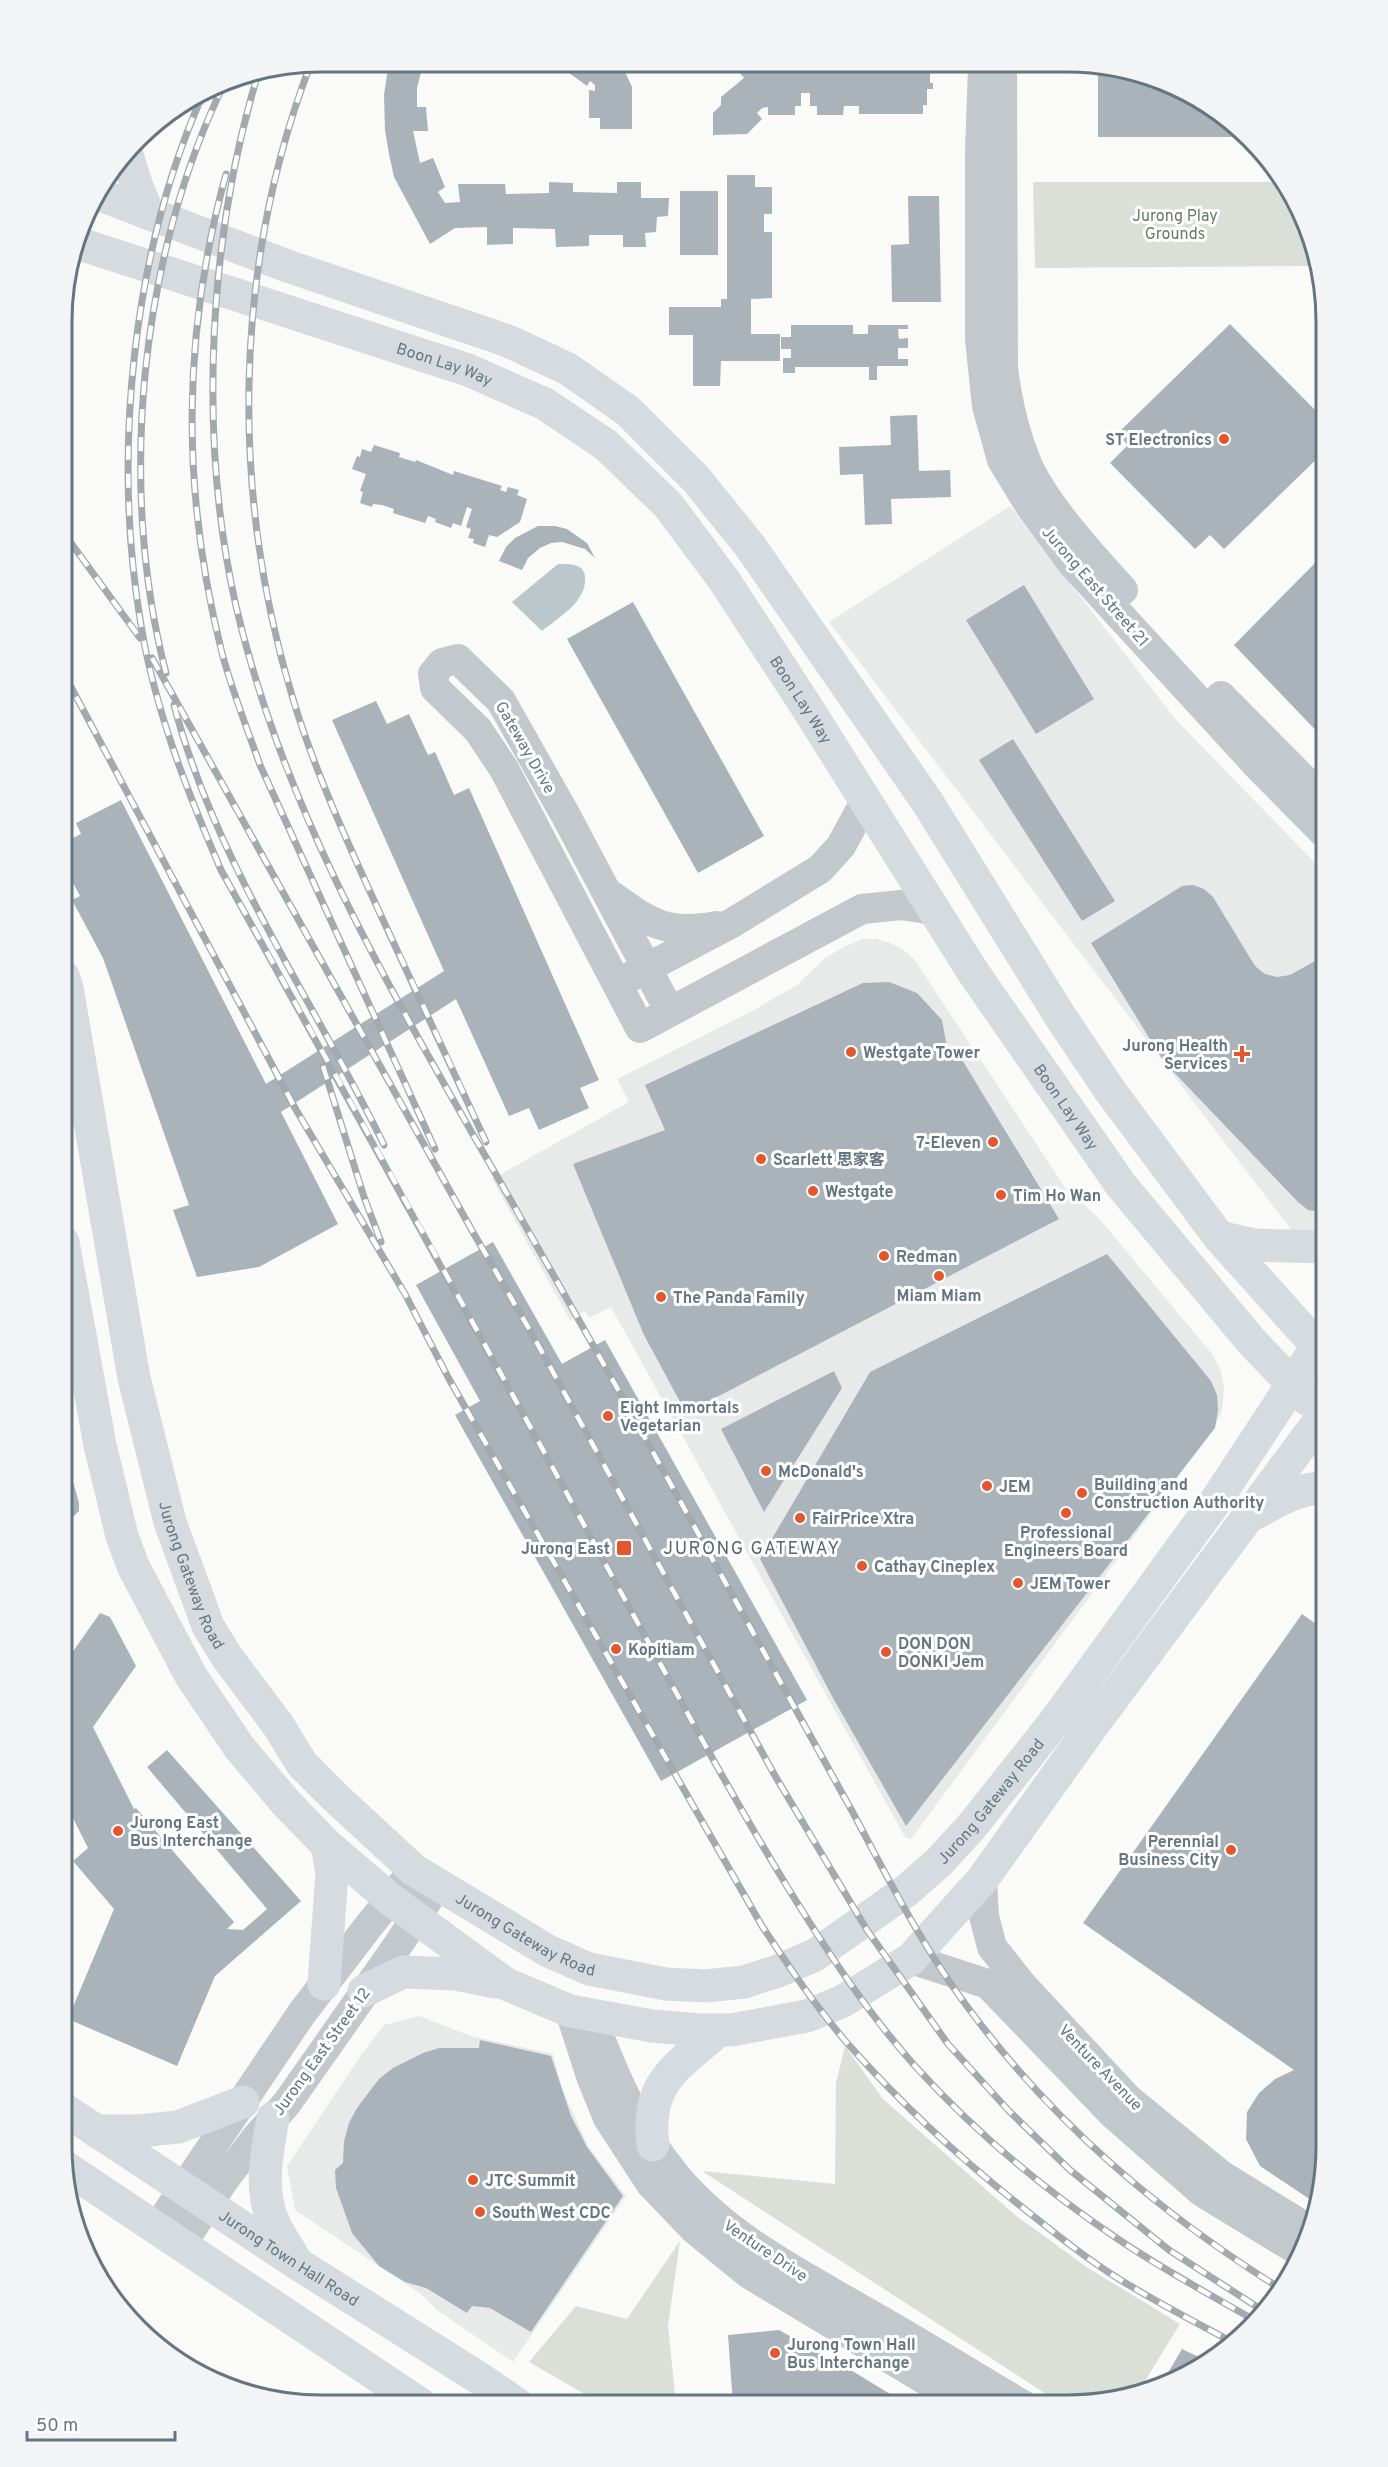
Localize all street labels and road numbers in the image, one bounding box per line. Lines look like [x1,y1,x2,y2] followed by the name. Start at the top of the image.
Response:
[394,339,495,392] street label: Boon Lay Way
[1037,523,1152,652] street label: Jurong East Street 21
[764,653,835,748] street label: Boon Lay Way
[490,698,559,798] street label: Gateway Drive
[1028,1061,1102,1155] street label: Boon Lay Way
[153,1499,228,1654] street label: Jurong Gateway Road
[934,1735,1049,1869] street label: Jurong Gateway Road
[451,1889,597,1982] street label: Jurong Gateway Road
[270,1984,376,2120] street label: Jurong East Street 12
[1053,2021,1146,2116] street label: Venture Avenue
[214,2206,362,2312] street label: Jurong Town Hall Road
[719,2216,811,2287] street label: Venture Drive

